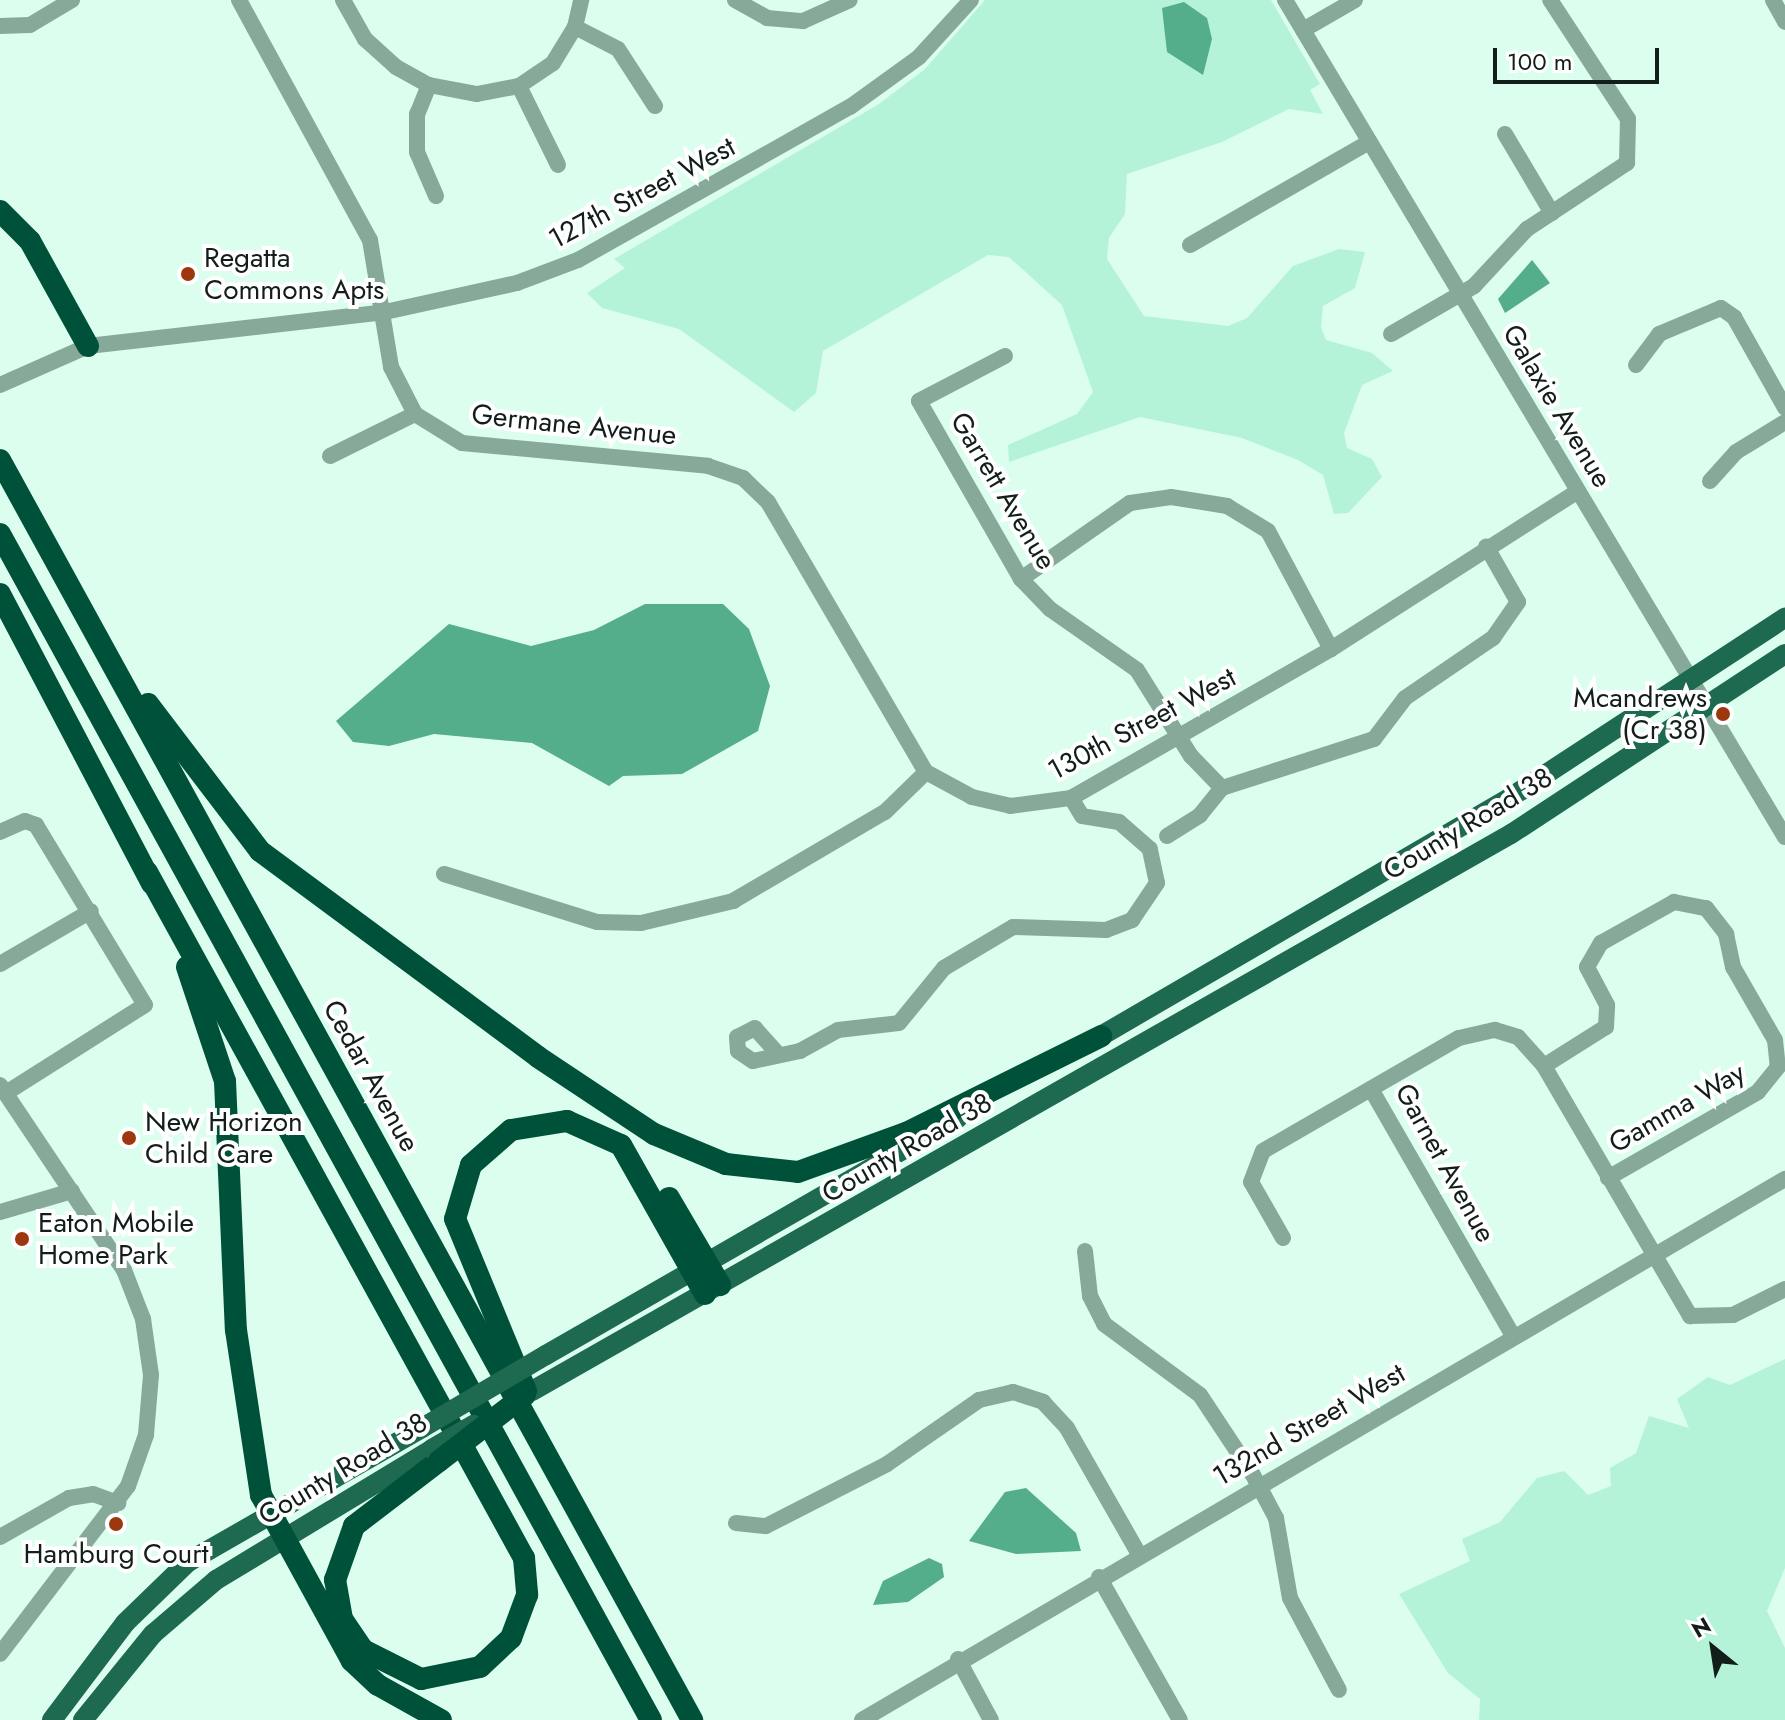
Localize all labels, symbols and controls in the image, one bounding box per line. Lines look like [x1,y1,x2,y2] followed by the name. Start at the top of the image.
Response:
[1497,32,1663,82] scale bar
[1507,44,1573,79] text: 100 m
[543,130,741,256] street label: 127th Street West
[204,241,384,307] place label: Regatta Commons Apts
[179,265,197,283] marker: Regatta Commons Apts
[1495,318,1619,494] street label: Galaxie Avenue
[470,398,678,452] street label: Germane Avenue
[943,406,1063,576] street label: Garrett Avenue
[1042,660,1242,788] street label: 130th Street West
[1573,681,1707,747] place label: Mcandrews (Cr 38)
[1714,705,1732,723] marker: Mcandrews (Cr 38)
[1378,760,1558,888] street label: County Road 38
[316,994,426,1158] street label: Cedar Avenue
[1603,1056,1751,1160] street label: Gamma Way
[1388,1078,1502,1248] street label: Garnet Avenue
[816,1086,998,1210] street label: County Road 38
[145,1105,303,1171] place label: New Horizon Child Care
[120,1129,138,1147] marker: New Horizon Child Care
[38,1206,194,1272] place label: Eaton Mobile Home Park
[13,1230,31,1248] marker: Eaton Mobile Home Park
[1207,1356,1411,1494] street label: 132nd Street West
[253,1405,433,1533] street label: County Road 38
[107,1515,125,1533] marker: Hamburg Court
[23,1537,209,1571] place label: Hamburg Court
[1673,1608,1753,1688] north arrow
[1685,1609,1717,1645] text: N

